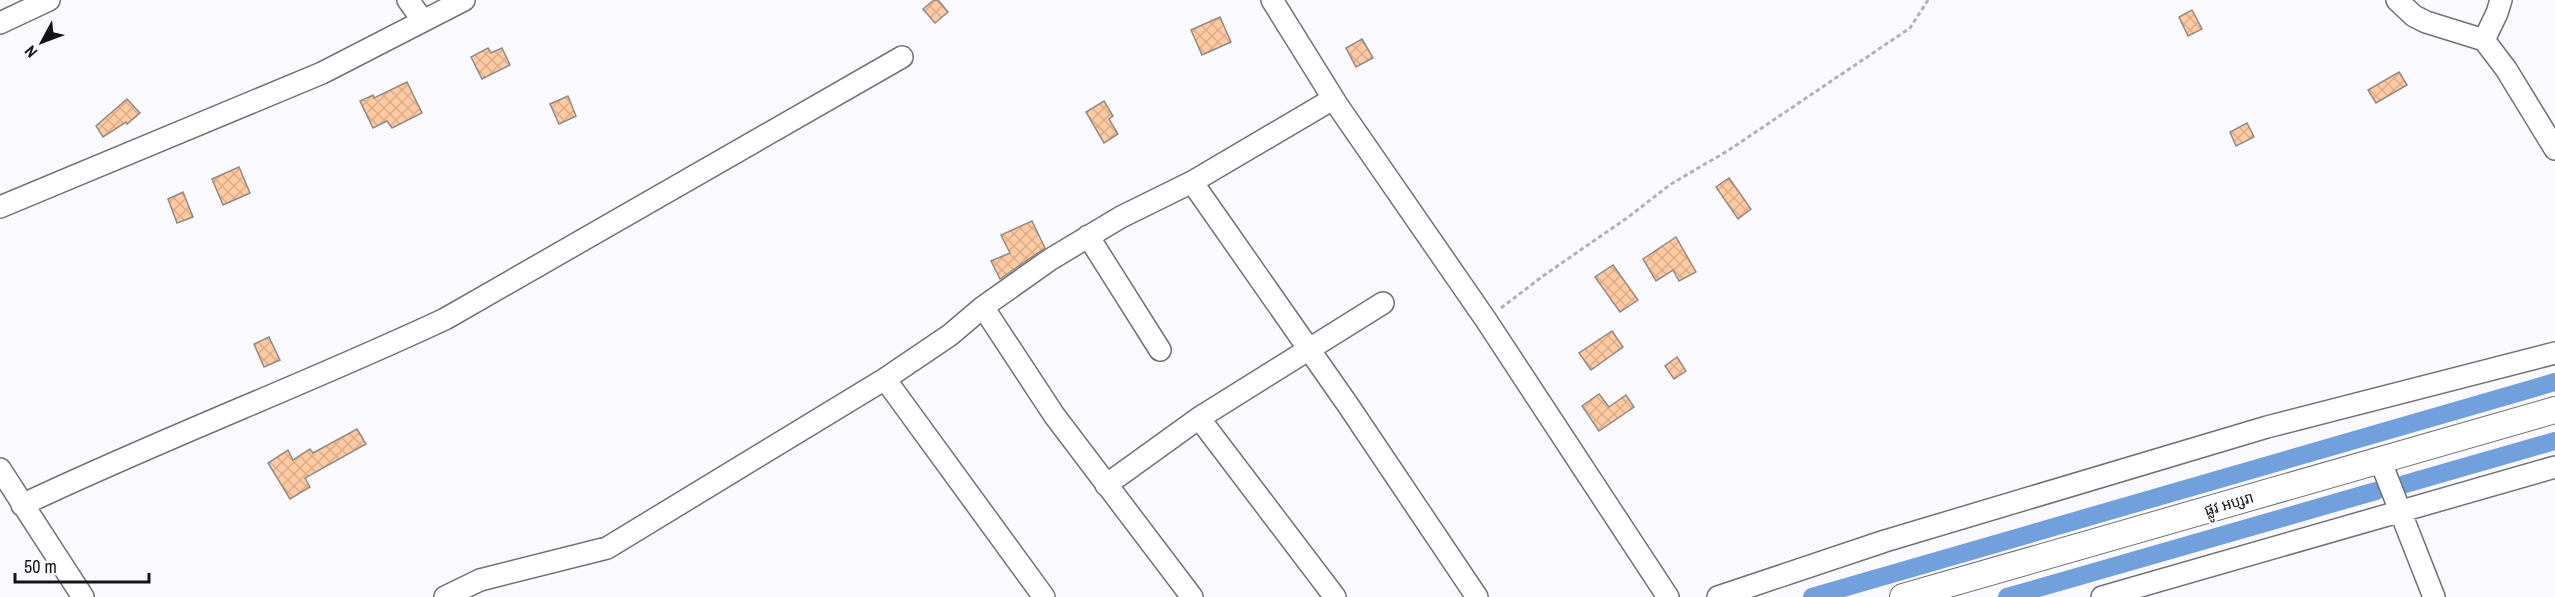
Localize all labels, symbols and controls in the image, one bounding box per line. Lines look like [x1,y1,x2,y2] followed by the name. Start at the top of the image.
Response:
[12,12,72,72] north arrow
[19,41,42,63] text: N
[2202,486,2257,524] street label: ផ្លូវ អប្សរា
[15,546,148,584] scale bar
[24,554,57,579] text: 50 m

